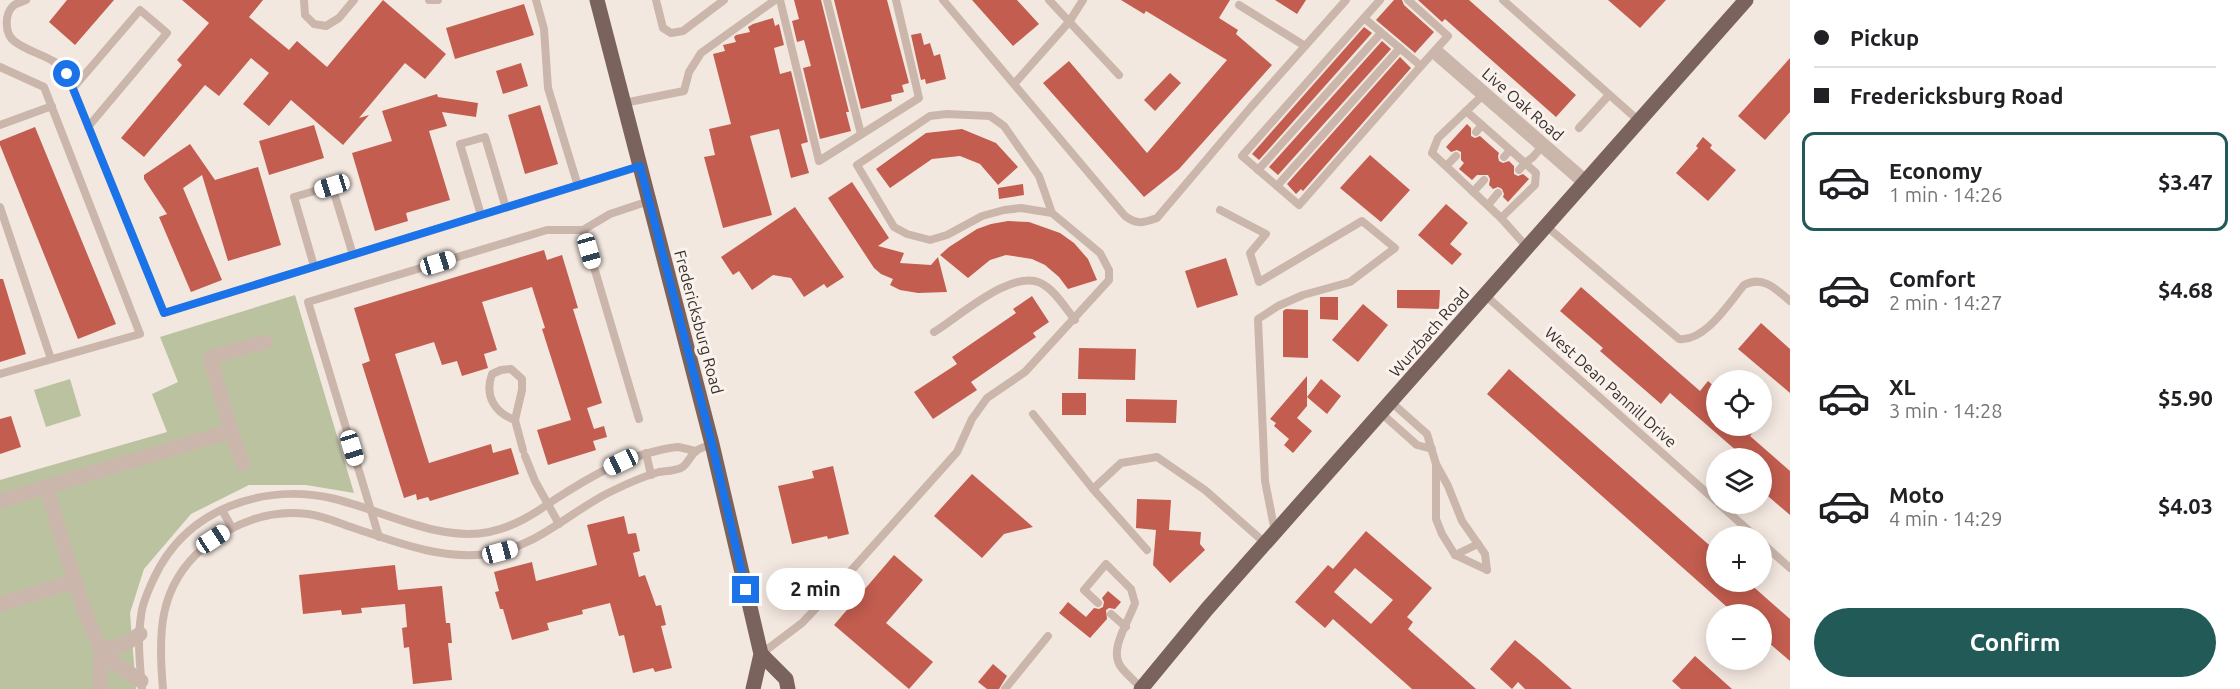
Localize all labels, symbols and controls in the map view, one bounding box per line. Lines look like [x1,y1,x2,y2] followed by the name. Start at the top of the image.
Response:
[1850,25,1919,50] text: Pickup
[53,60,80,87] route start
[1479,64,1567,144] street label: Live Oak Road
[1850,83,2063,108] text: Fredericksburg Road
[1817,155,1871,209] icon: car
[1889,158,1982,183] text: Economy
[2158,169,2213,194] text: $3.47
[312,172,352,200] car
[1889,183,2003,206] text: 1 min · 14:26
[575,231,603,271] car
[671,248,727,396] street label: Fredericksburg Road
[418,249,458,277] car
[1817,263,1871,317] icon: car
[1889,266,1976,291] text: Comfort
[2158,277,2213,302] text: $4.68
[1385,284,1473,380] street label: Wurzbach Road
[1889,291,2003,314] text: 2 min · 14:27
[1541,323,1681,451] street label: West Dean Pannill Drive
[1706,370,1772,670] map controls
[1706,370,1772,436] button: locate
[1817,371,1871,425] icon: car
[1889,374,1916,399] text: XL
[2158,385,2213,410] text: $5.90
[1889,399,2003,422] text: 3 min · 14:28
[338,428,366,468] car
[601,446,641,478] car
[1706,448,1772,514] button: layers
[1817,479,1871,533] icon: car
[1889,482,1944,507] text: Moto
[2158,493,2213,518] text: $4.03
[1889,507,2003,530] text: 4 min · 14:29
[193,522,233,556] car
[1706,526,1772,592] button: +
[480,539,520,565] car
[767,569,866,611] callout: 2 min
[732,576,759,603] route end
[790,577,841,600] text: 2 min
[1706,604,1772,670] button: −
[1814,608,2216,677] button: Confirm

